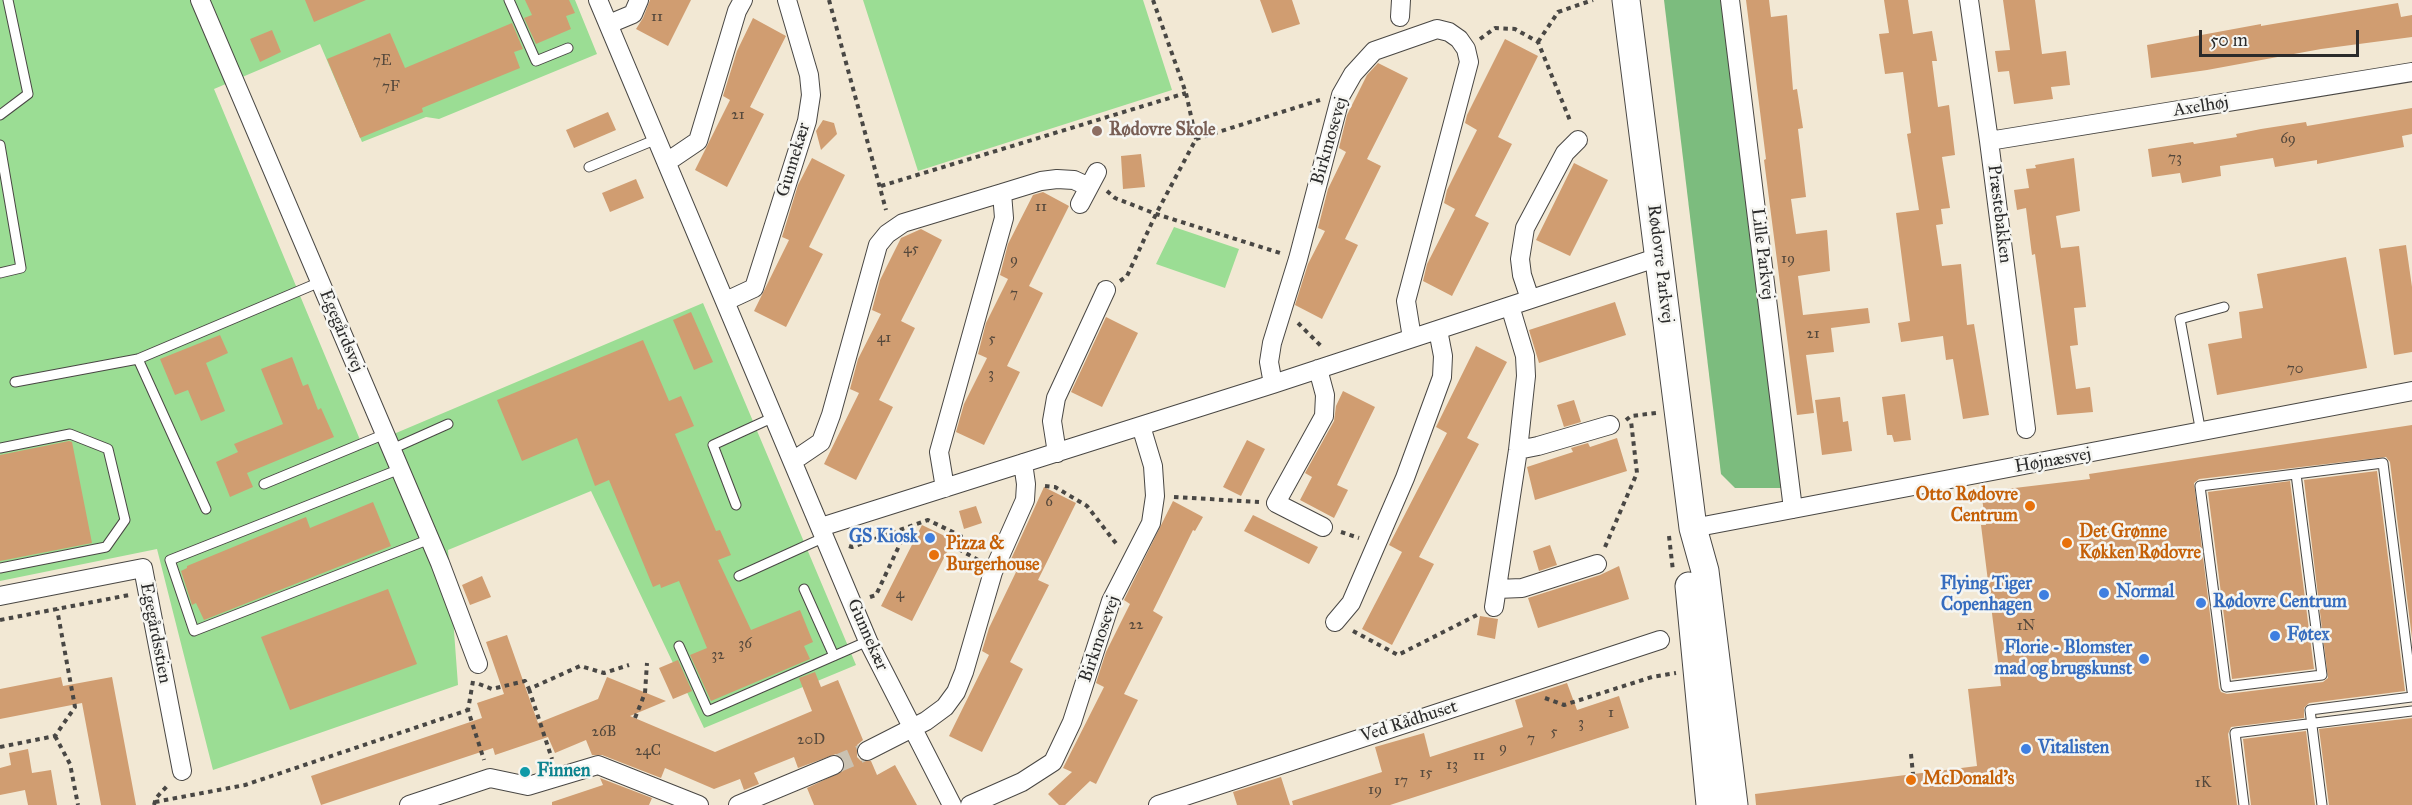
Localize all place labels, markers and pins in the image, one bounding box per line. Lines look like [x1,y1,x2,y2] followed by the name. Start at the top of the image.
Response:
[1109,120,1215,142] place label: Rødovre Skole
[1090,124,1104,138] marker: Rødovre Skole
[1916,485,2018,528] place label: Otto Rødovre Centrum
[2023,499,2037,513] marker: Otto Rødovre Centrum
[2079,522,2201,564] place label: Det Grønne Køkken Rødovre
[849,527,918,549] place label: GS Kiosk
[923,531,937,545] marker: GS Kiosk
[946,534,1040,576] place label: Pizza & Burgerhouse
[2060,536,2074,550] marker: Det Grønne Køkken Rødovre
[927,548,941,562] marker: Pizza & Burgerhouse
[1940,574,2032,616] place label: Flying Tiger Copenhagen
[2116,582,2174,604] place label: Normal
[2097,586,2111,600] marker: Normal
[2037,588,2051,602] marker: Flying Tiger Copenhagen
[2213,592,2347,614] place label: Rødovre Centrum
[2194,596,2208,610] marker: Rødovre Centrum
[2287,625,2329,647] place label: Føtex
[2268,629,2282,643] marker: Føtex
[1994,638,2132,680] place label: Florie - Blomster mad og brugskunst
[2137,652,2151,666] marker: Florie - Blomster mad og brugskunst
[2038,738,2109,760] place label: Vitalisten
[2019,742,2033,756] marker: Vitalisten
[537,761,590,783] place label: Finnen
[518,765,532,779] marker: Finnen
[1923,769,2014,791] place label: McDonald's
[1904,773,1918,787] marker: McDonald's

